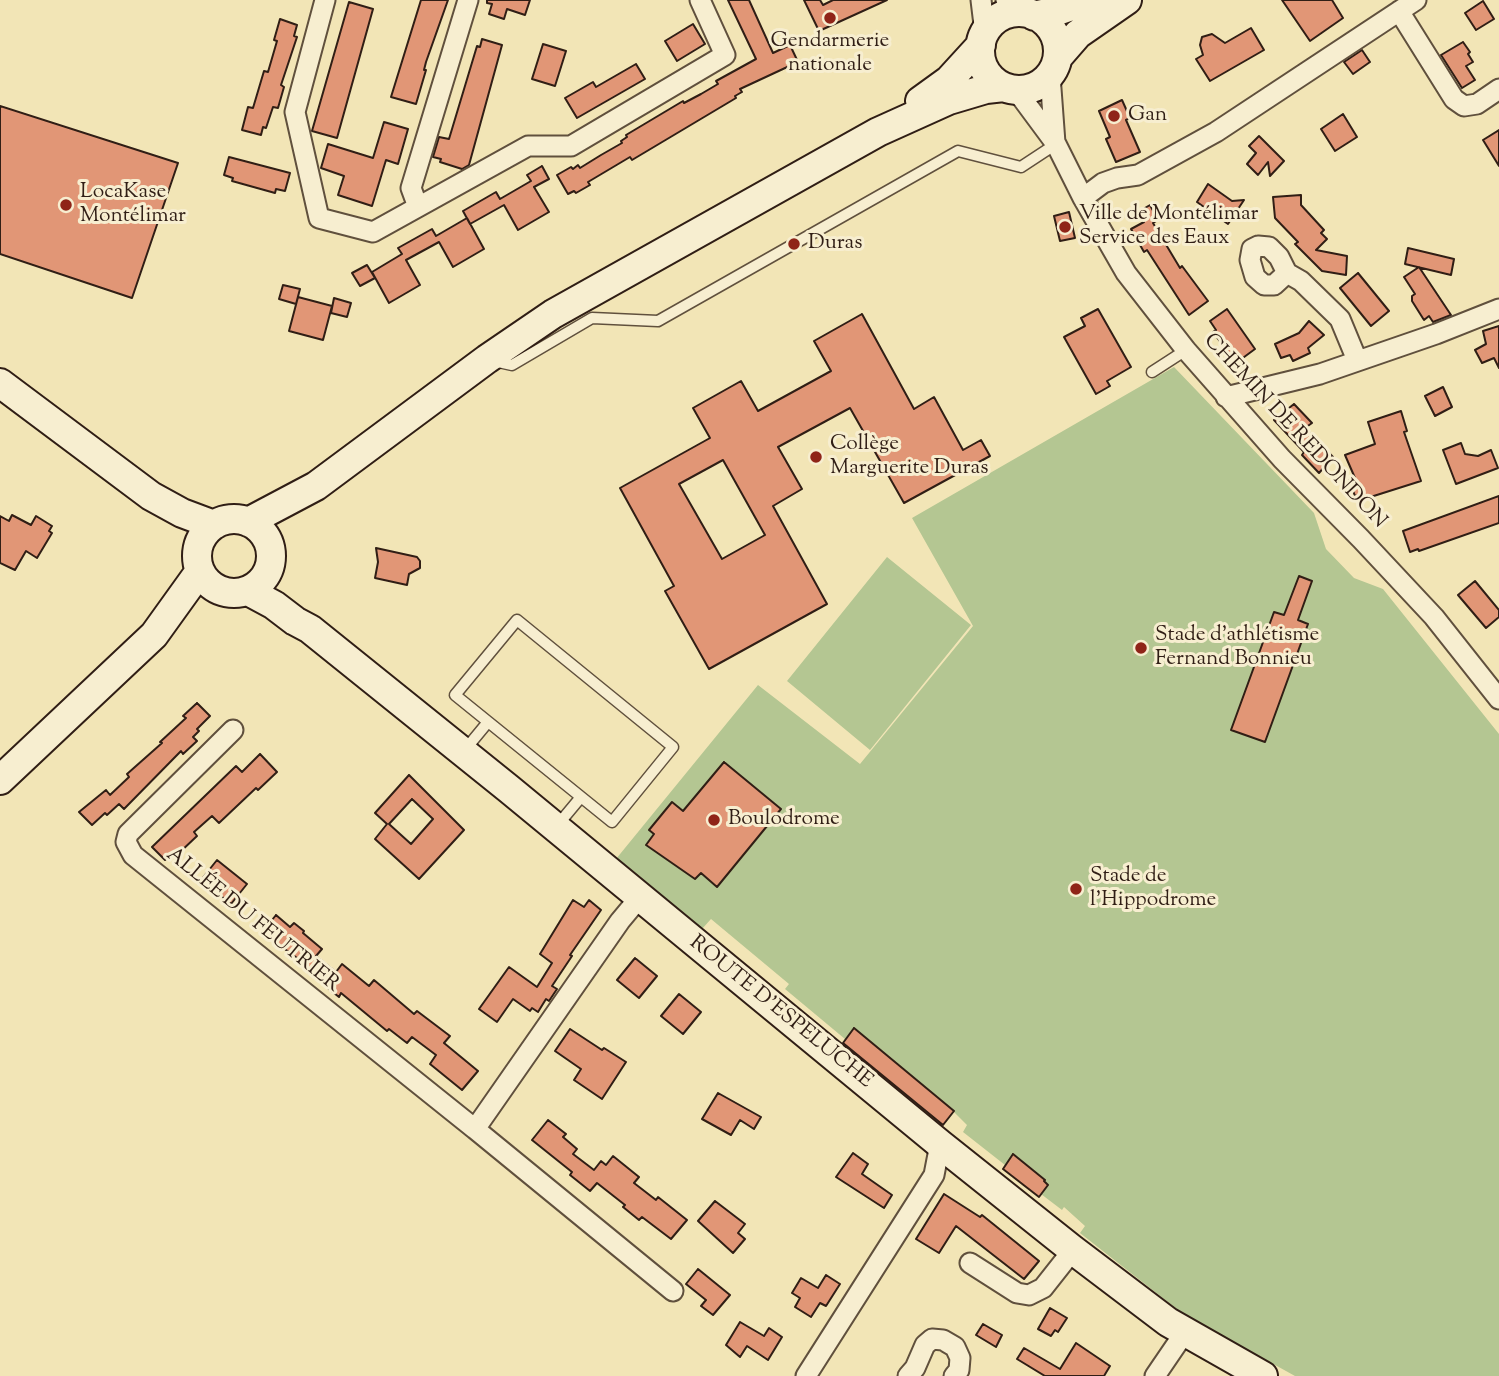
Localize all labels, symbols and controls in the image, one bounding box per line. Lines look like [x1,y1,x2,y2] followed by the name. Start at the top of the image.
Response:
[822,10,838,26] marker: Gendarmerie nationale
[771,29,889,79] place label: Gendarmerie nationale
[1128,103,1167,129] place label: Gan
[1106,108,1122,124] marker: Gan
[80,180,186,230] place label: LocaKase Montélimar
[58,197,74,213] marker: LocaKase Montélimar
[1079,202,1258,252] place label: Ville de Montélimar Service des Eaux
[1057,219,1073,235] marker: Ville de Montélimar Service des Eaux
[808,231,863,257] place label: Duras
[786,236,802,252] marker: Duras
[1197,329,1391,535] street label: CHEMIN DE REDONDON
[830,432,988,482] place label: Collège Marguerite Duras
[808,449,824,465] marker: Collège Marguerite Duras
[1155,623,1319,673] place label: Stade d'athlétisme Fernand Bonnieu
[1133,640,1149,656] marker: Stade d'athlétisme Fernand Bonnieu
[728,807,840,833] place label: Boulodrome
[706,812,722,828] marker: Boulodrome
[160,843,344,999] street label: ALLÉE DU FEUTRIER
[1090,864,1216,914] place label: Stade de l'Hippodrome
[1068,881,1084,897] marker: Stade de l'Hippodrome
[683,931,877,1095] street label: ROUTE D'ESPELUCHE

